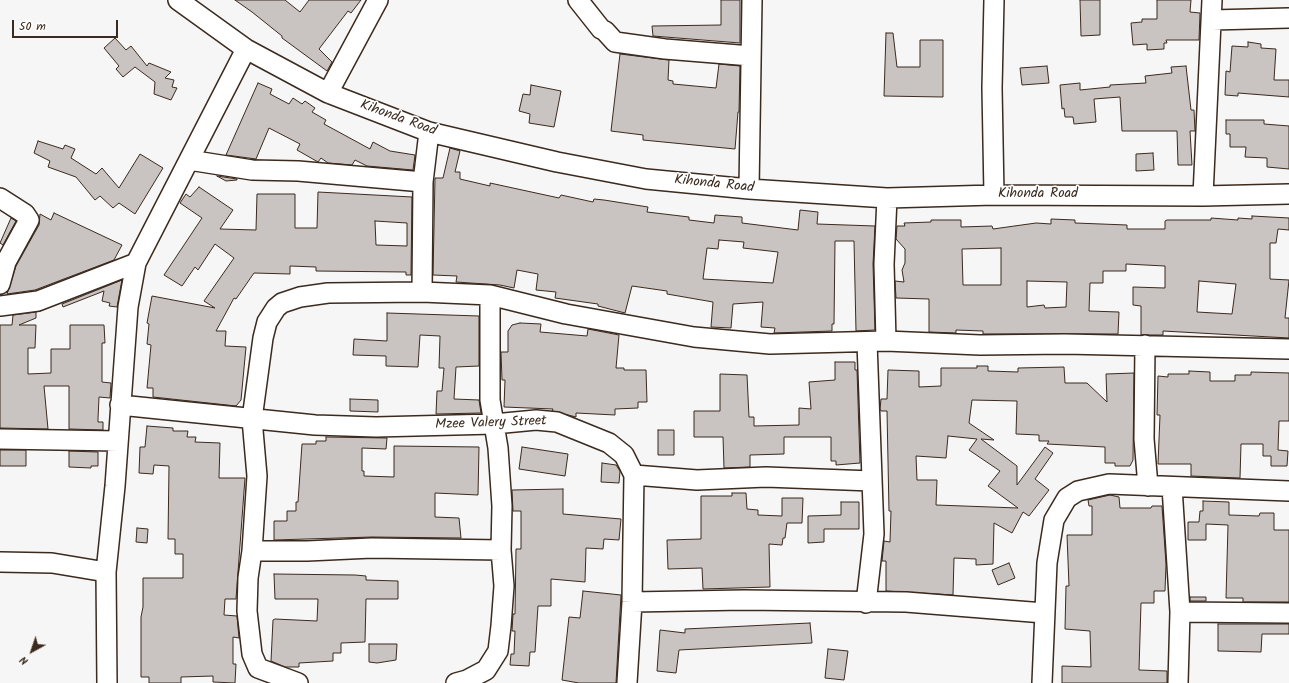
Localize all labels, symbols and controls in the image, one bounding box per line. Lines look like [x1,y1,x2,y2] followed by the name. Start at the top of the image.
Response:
[14,12,120,38] scale bar
[19,17,46,36] text: 50 m
[357,97,439,141] street label: Kihonda Road
[673,172,755,198] street label: Kihonda Road
[998,187,1078,203] street label: Kihonda Road
[435,414,547,434] street label: Mzee Valery Street
[12,631,52,671] north arrow
[16,651,33,669] text: N

